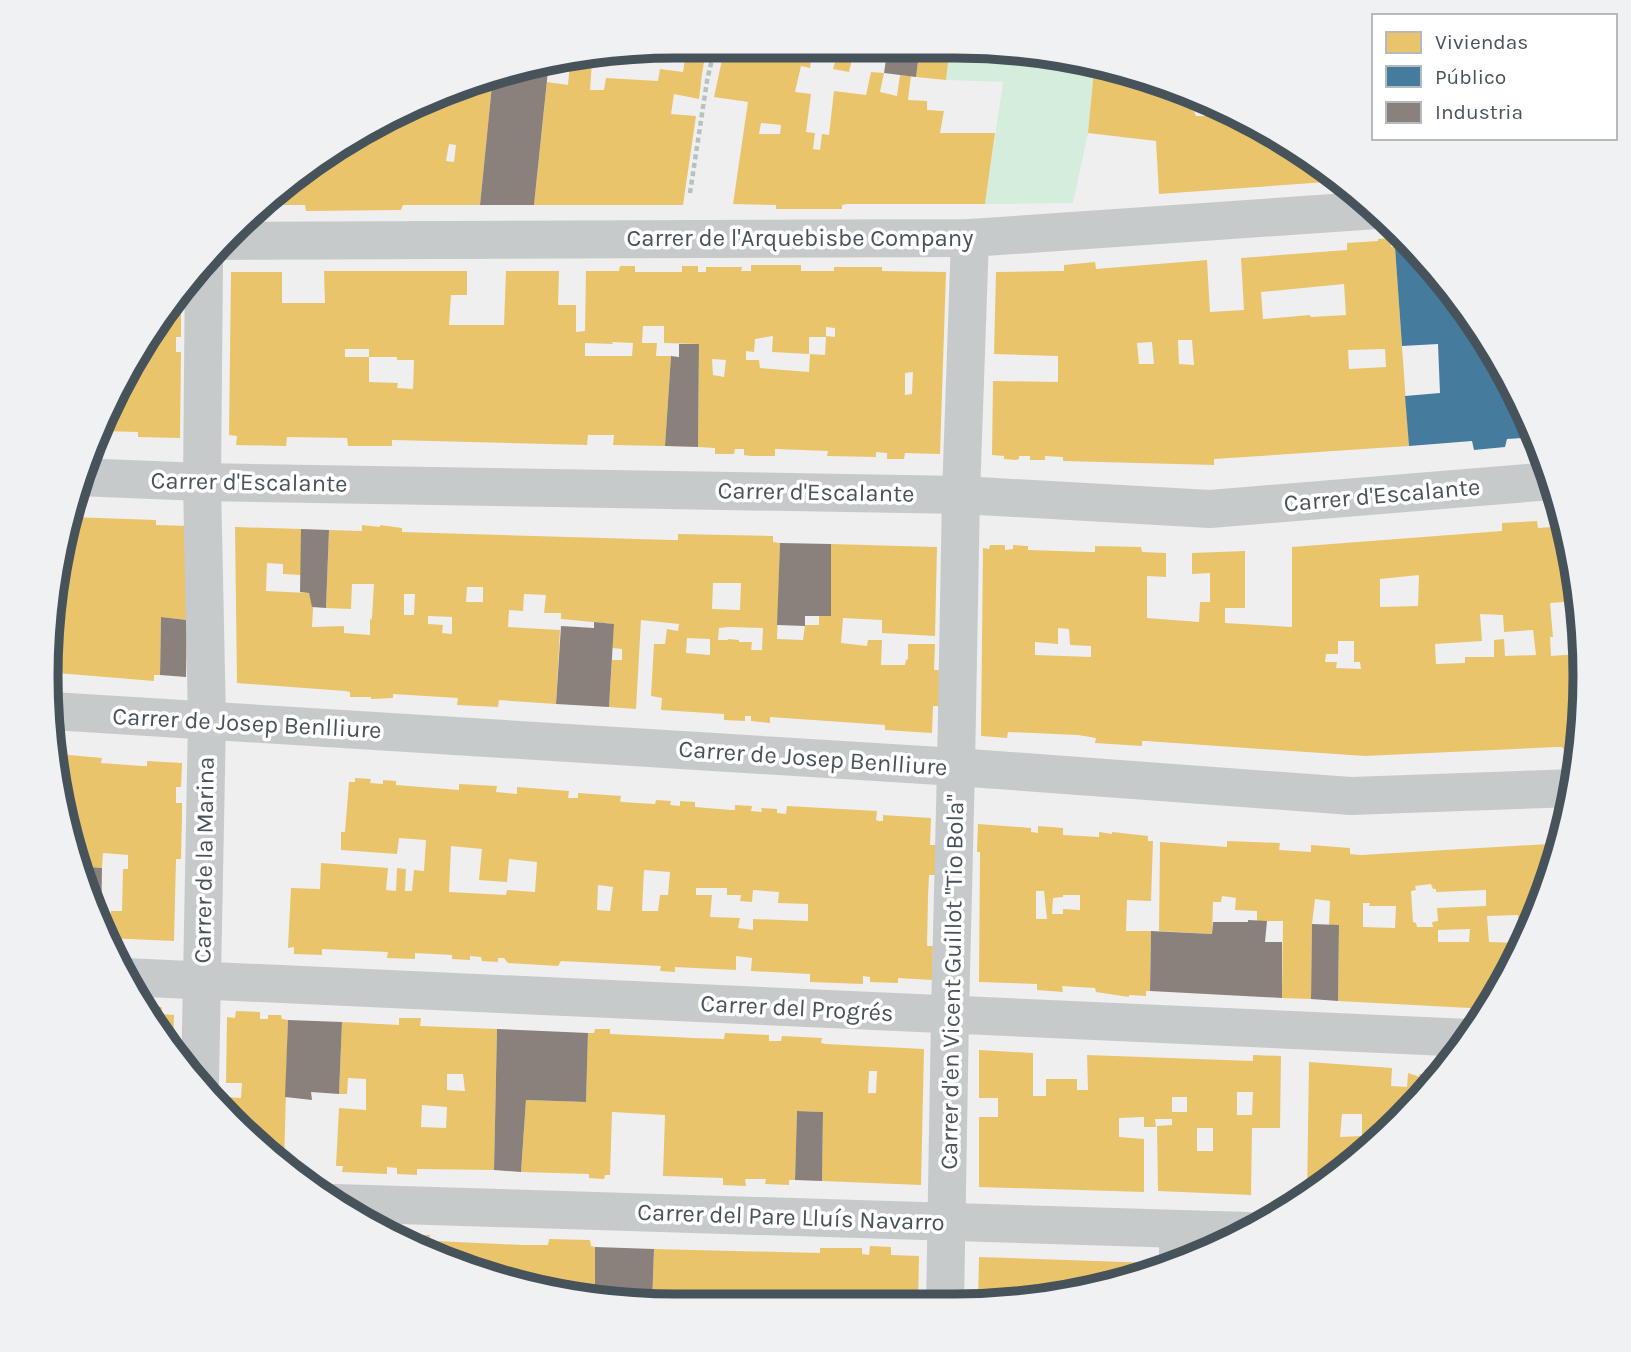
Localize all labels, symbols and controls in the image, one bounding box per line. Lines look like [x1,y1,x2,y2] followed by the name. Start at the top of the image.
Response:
[1372,14,1617,140] legend
[1435,30,1528,54] text: Viviendas
[1435,65,1506,89] text: Público
[1435,100,1523,124] text: Industria
[627,224,973,252] street label: Carrer de l'Arquebisbe Company
[150,466,348,498] street label: Carrer d'Escalante
[1283,472,1481,518] street label: Carrer d'Escalante
[717,476,915,508] street label: Carrer d'Escalante
[112,702,382,744] street label: Carrer de Josep Benlliure
[678,735,948,781] street label: Carrer de Josep Benlliure
[188,756,220,964] street label: Carrer de la Marina
[935,794,969,1170] street label: Carrer d'en Vicent Guillot "Tio Bola"
[700,989,894,1027] street label: Carrer del Progrés
[637,1198,945,1236] street label: Carrer del Pare Lluís Navarro

